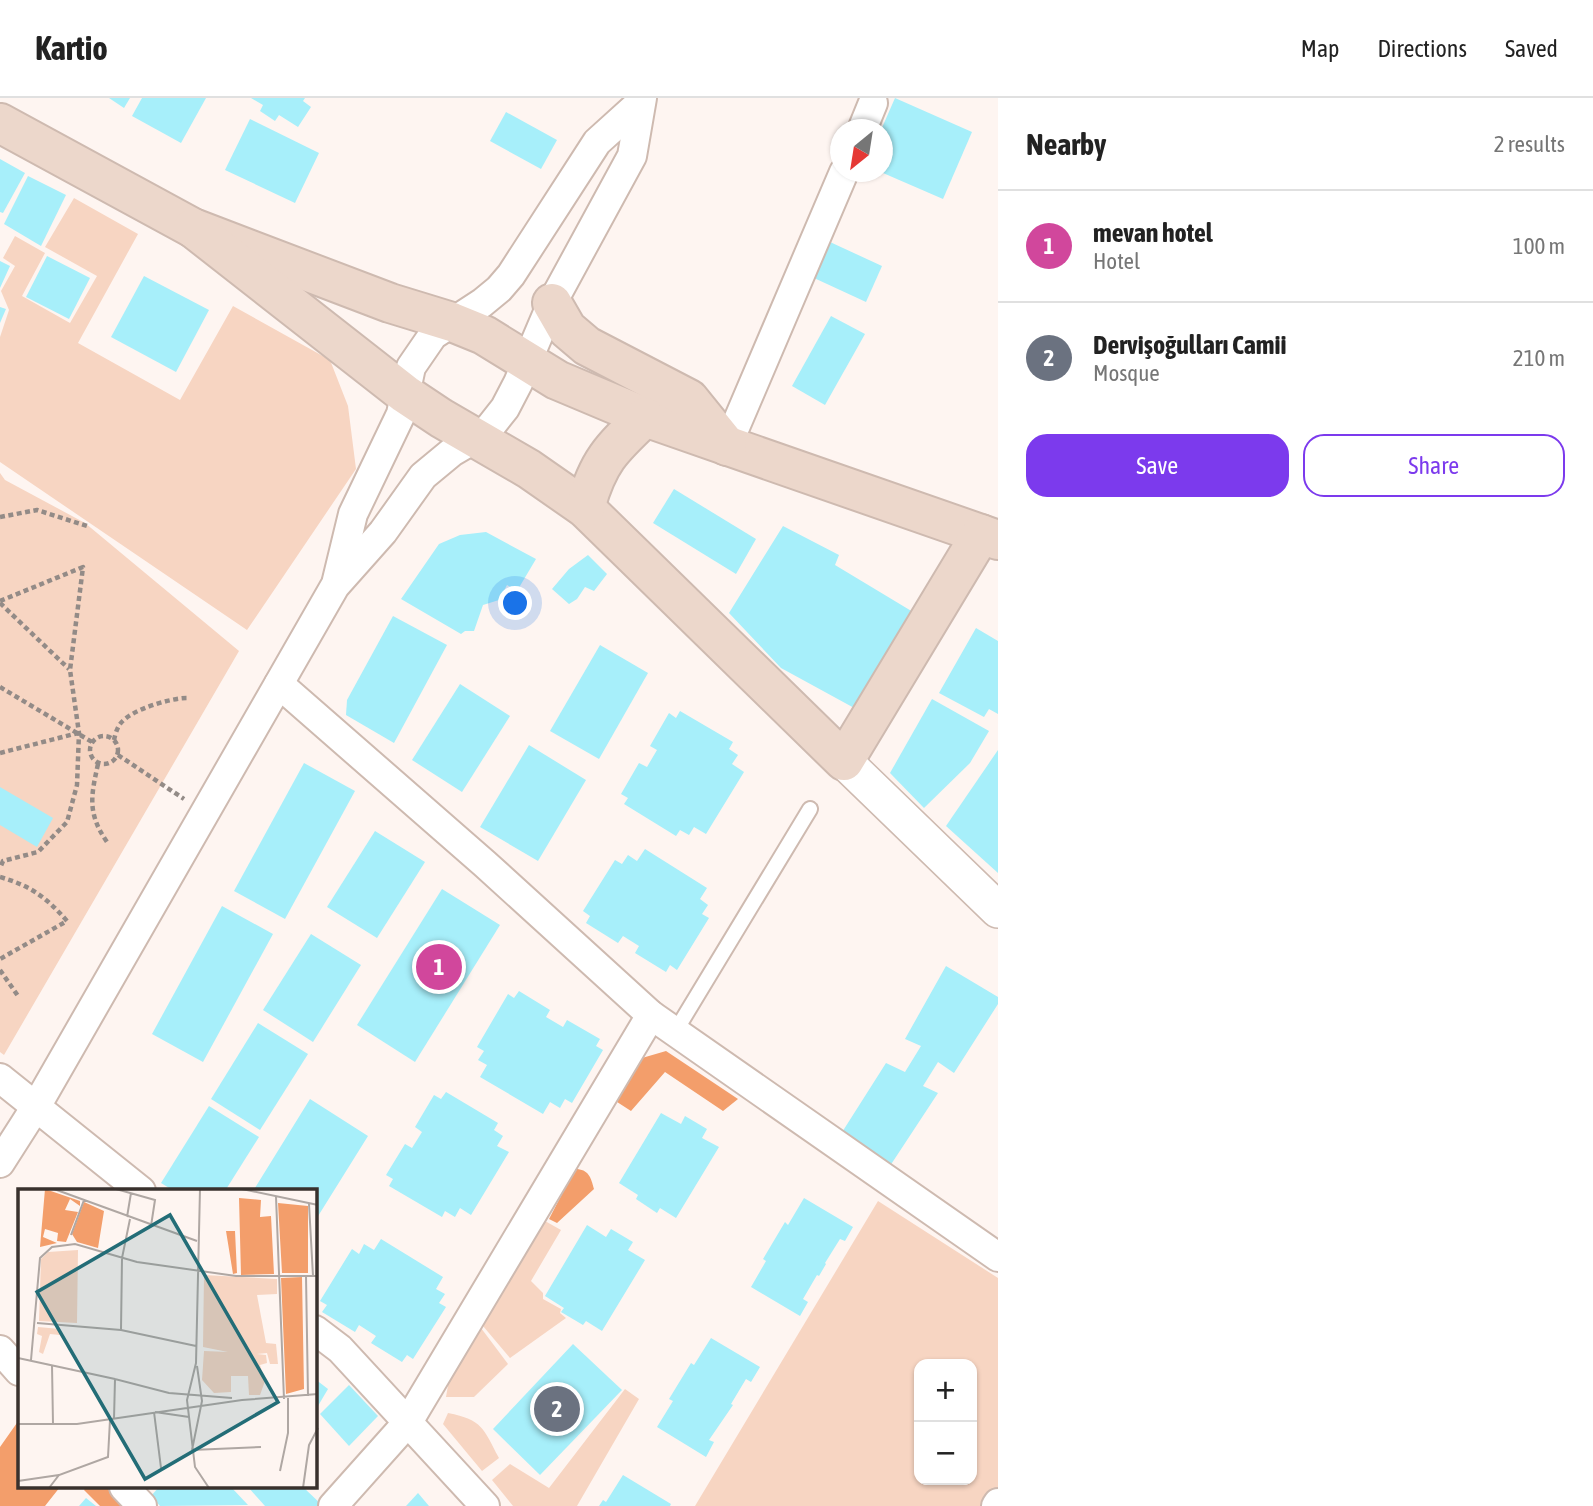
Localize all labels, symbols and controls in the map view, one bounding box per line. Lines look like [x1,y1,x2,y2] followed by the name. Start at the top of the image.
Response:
[35,29,108,67] text: Kartio
[1301,35,1339,62] text: Map
[1377,35,1467,62] text: Directions
[1505,35,1558,62] text: Saved
[830,119,893,182] north arrow
[1026,127,1106,161] text: Nearby
[1494,131,1565,157] text: 2 results
[1093,218,1213,248] text: mevan hotel
[1044,233,1054,259] text: 1
[1513,233,1565,259] text: 100 m
[1093,248,1140,274] text: Hotel
[1093,330,1286,360] text: Dervişoğulları Camii
[1044,345,1054,371] text: 2
[1513,345,1565,371] text: 210 m
[1093,360,1160,386] text: Mosque
[1026,434,1289,497] button: Save
[1303,434,1565,497] button: Share
[498,586,532,620] your location
[416,941,462,993] pin: 1
[18,1189,317,1488] inset map
[914,1359,977,1485] map controls
[914,1359,977,1422] button: +
[534,1383,580,1435] pin: 2
[914,1422,977,1485] button: −

